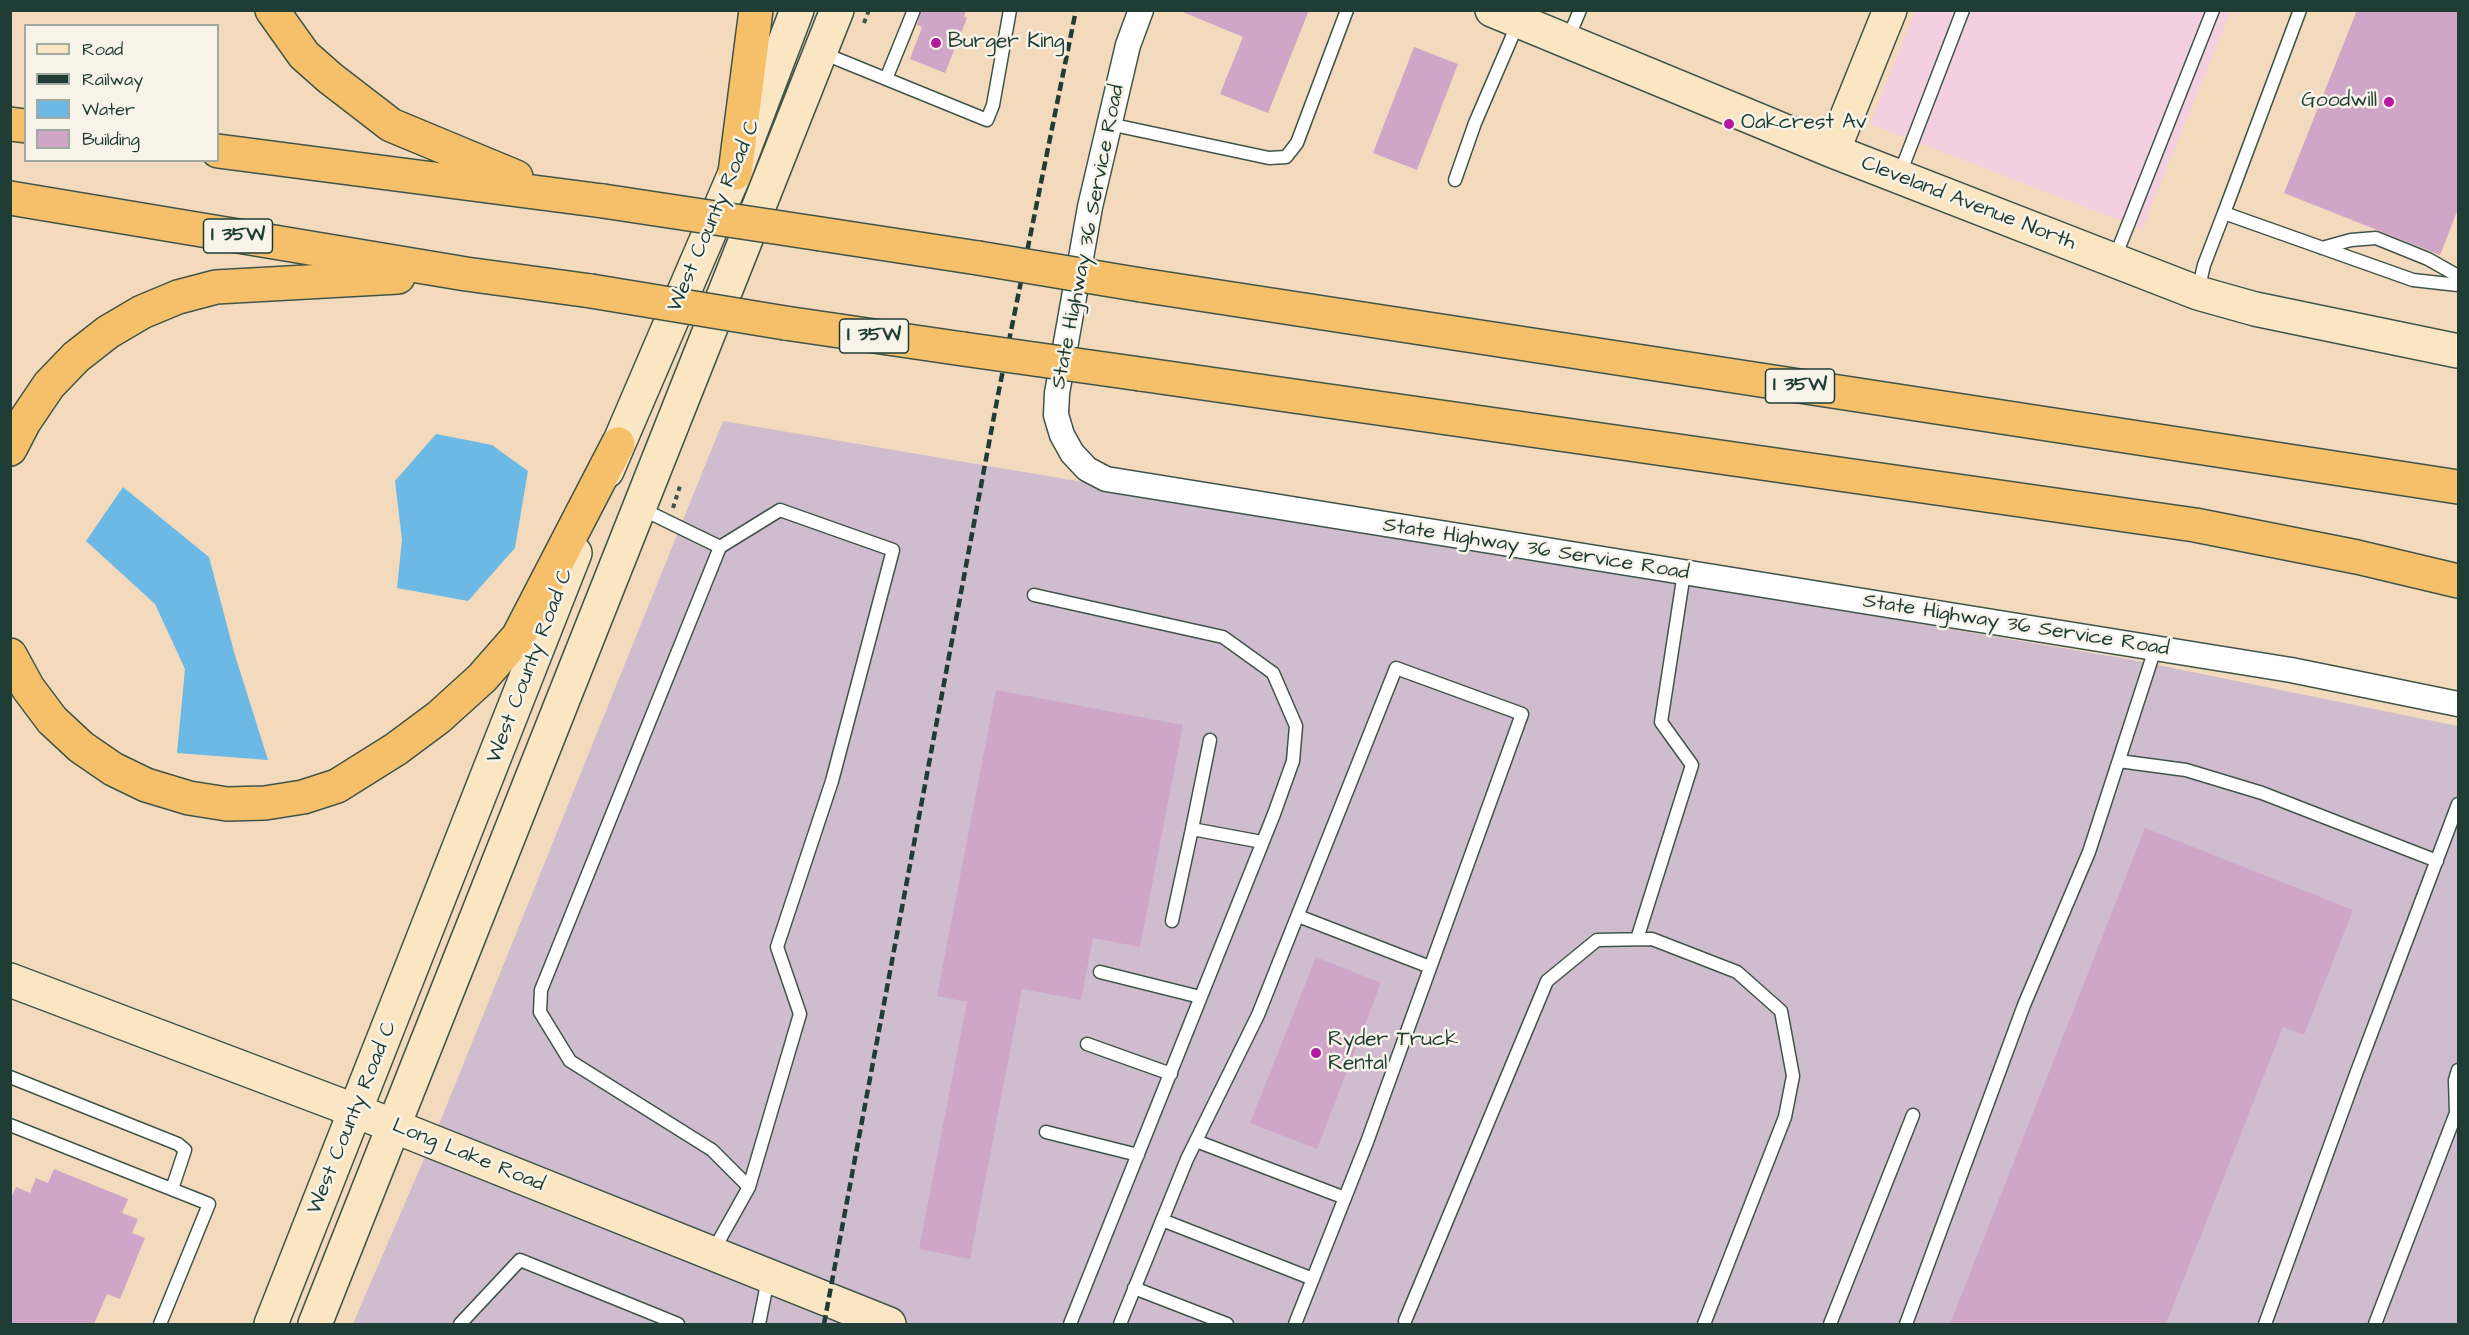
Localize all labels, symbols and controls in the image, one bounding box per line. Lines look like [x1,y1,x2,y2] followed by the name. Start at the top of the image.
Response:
[24,24,219,162] legend
[948,30,1065,56] place label: Burger King
[929,36,943,50] marker: Burger King
[82,37,123,62] text: Road
[82,67,143,92] text: Railway
[1047,83,1131,391] street label: State Highway 36 Service Road
[2301,89,2377,115] place label: Goodwill
[2382,95,2396,109] marker: Goodwill
[82,97,135,122] text: Water
[1741,111,1867,137] place label: Oakcrest Av
[663,116,767,316] street label: West County Road C
[1722,117,1736,131] marker: Oakcrest Av
[82,127,140,152] text: Building
[1857,151,2079,257] street label: Cleveland Avenue North
[204,219,272,253] road number: I 35W
[840,319,908,353] road number: I 35W
[1766,369,1834,403] road number: I 35W
[1381,513,1691,587] street label: State Highway 36 Service Road
[482,565,580,767] street label: West County Road C
[1861,589,2171,663] street label: State Highway 36 Service Road
[303,1018,403,1218] street label: West County Road C
[1328,1028,1458,1078] place label: Ryder Truck Rental
[1309,1046,1323,1060] marker: Ryder Truck Rental
[388,1114,548,1198] street label: Long Lake Road

